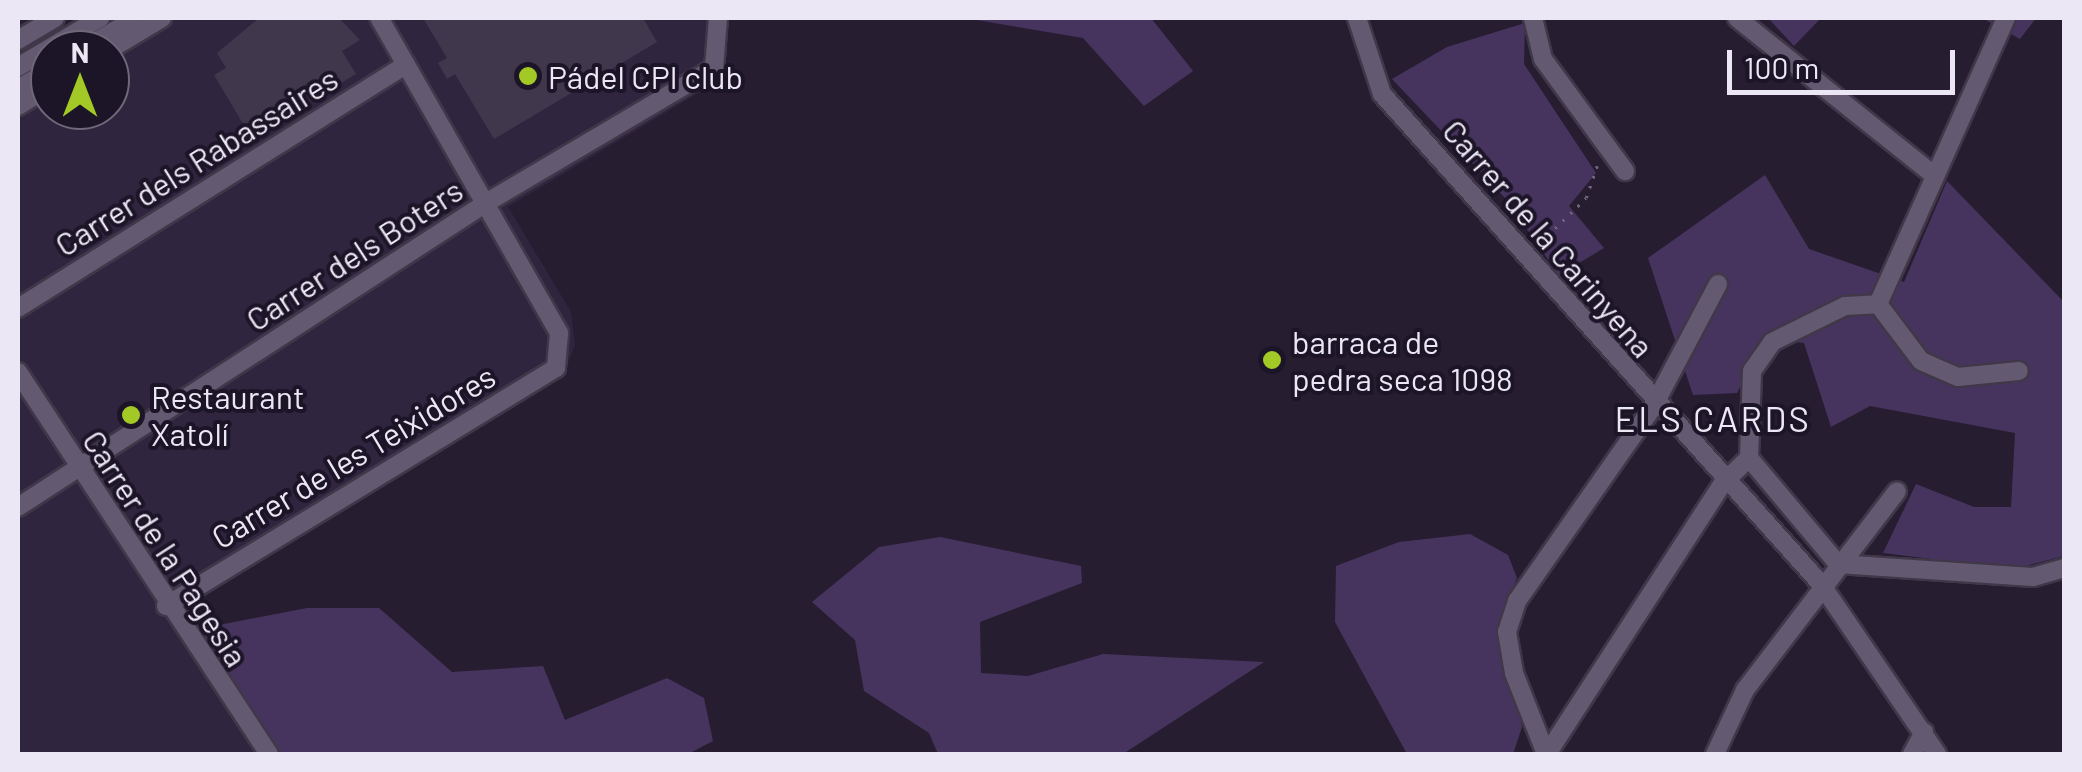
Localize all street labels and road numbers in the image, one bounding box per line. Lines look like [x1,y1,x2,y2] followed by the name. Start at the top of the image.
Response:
[48,58,344,264] street label: Carrer dels Rabassaires
[1435,111,1663,365] street label: Carrer de la Carinyena
[239,170,469,338] street label: Carrer dels Boters
[204,356,502,556] street label: Carrer de les Teixidores
[75,423,257,673] street label: Carrer de la Pagesia

